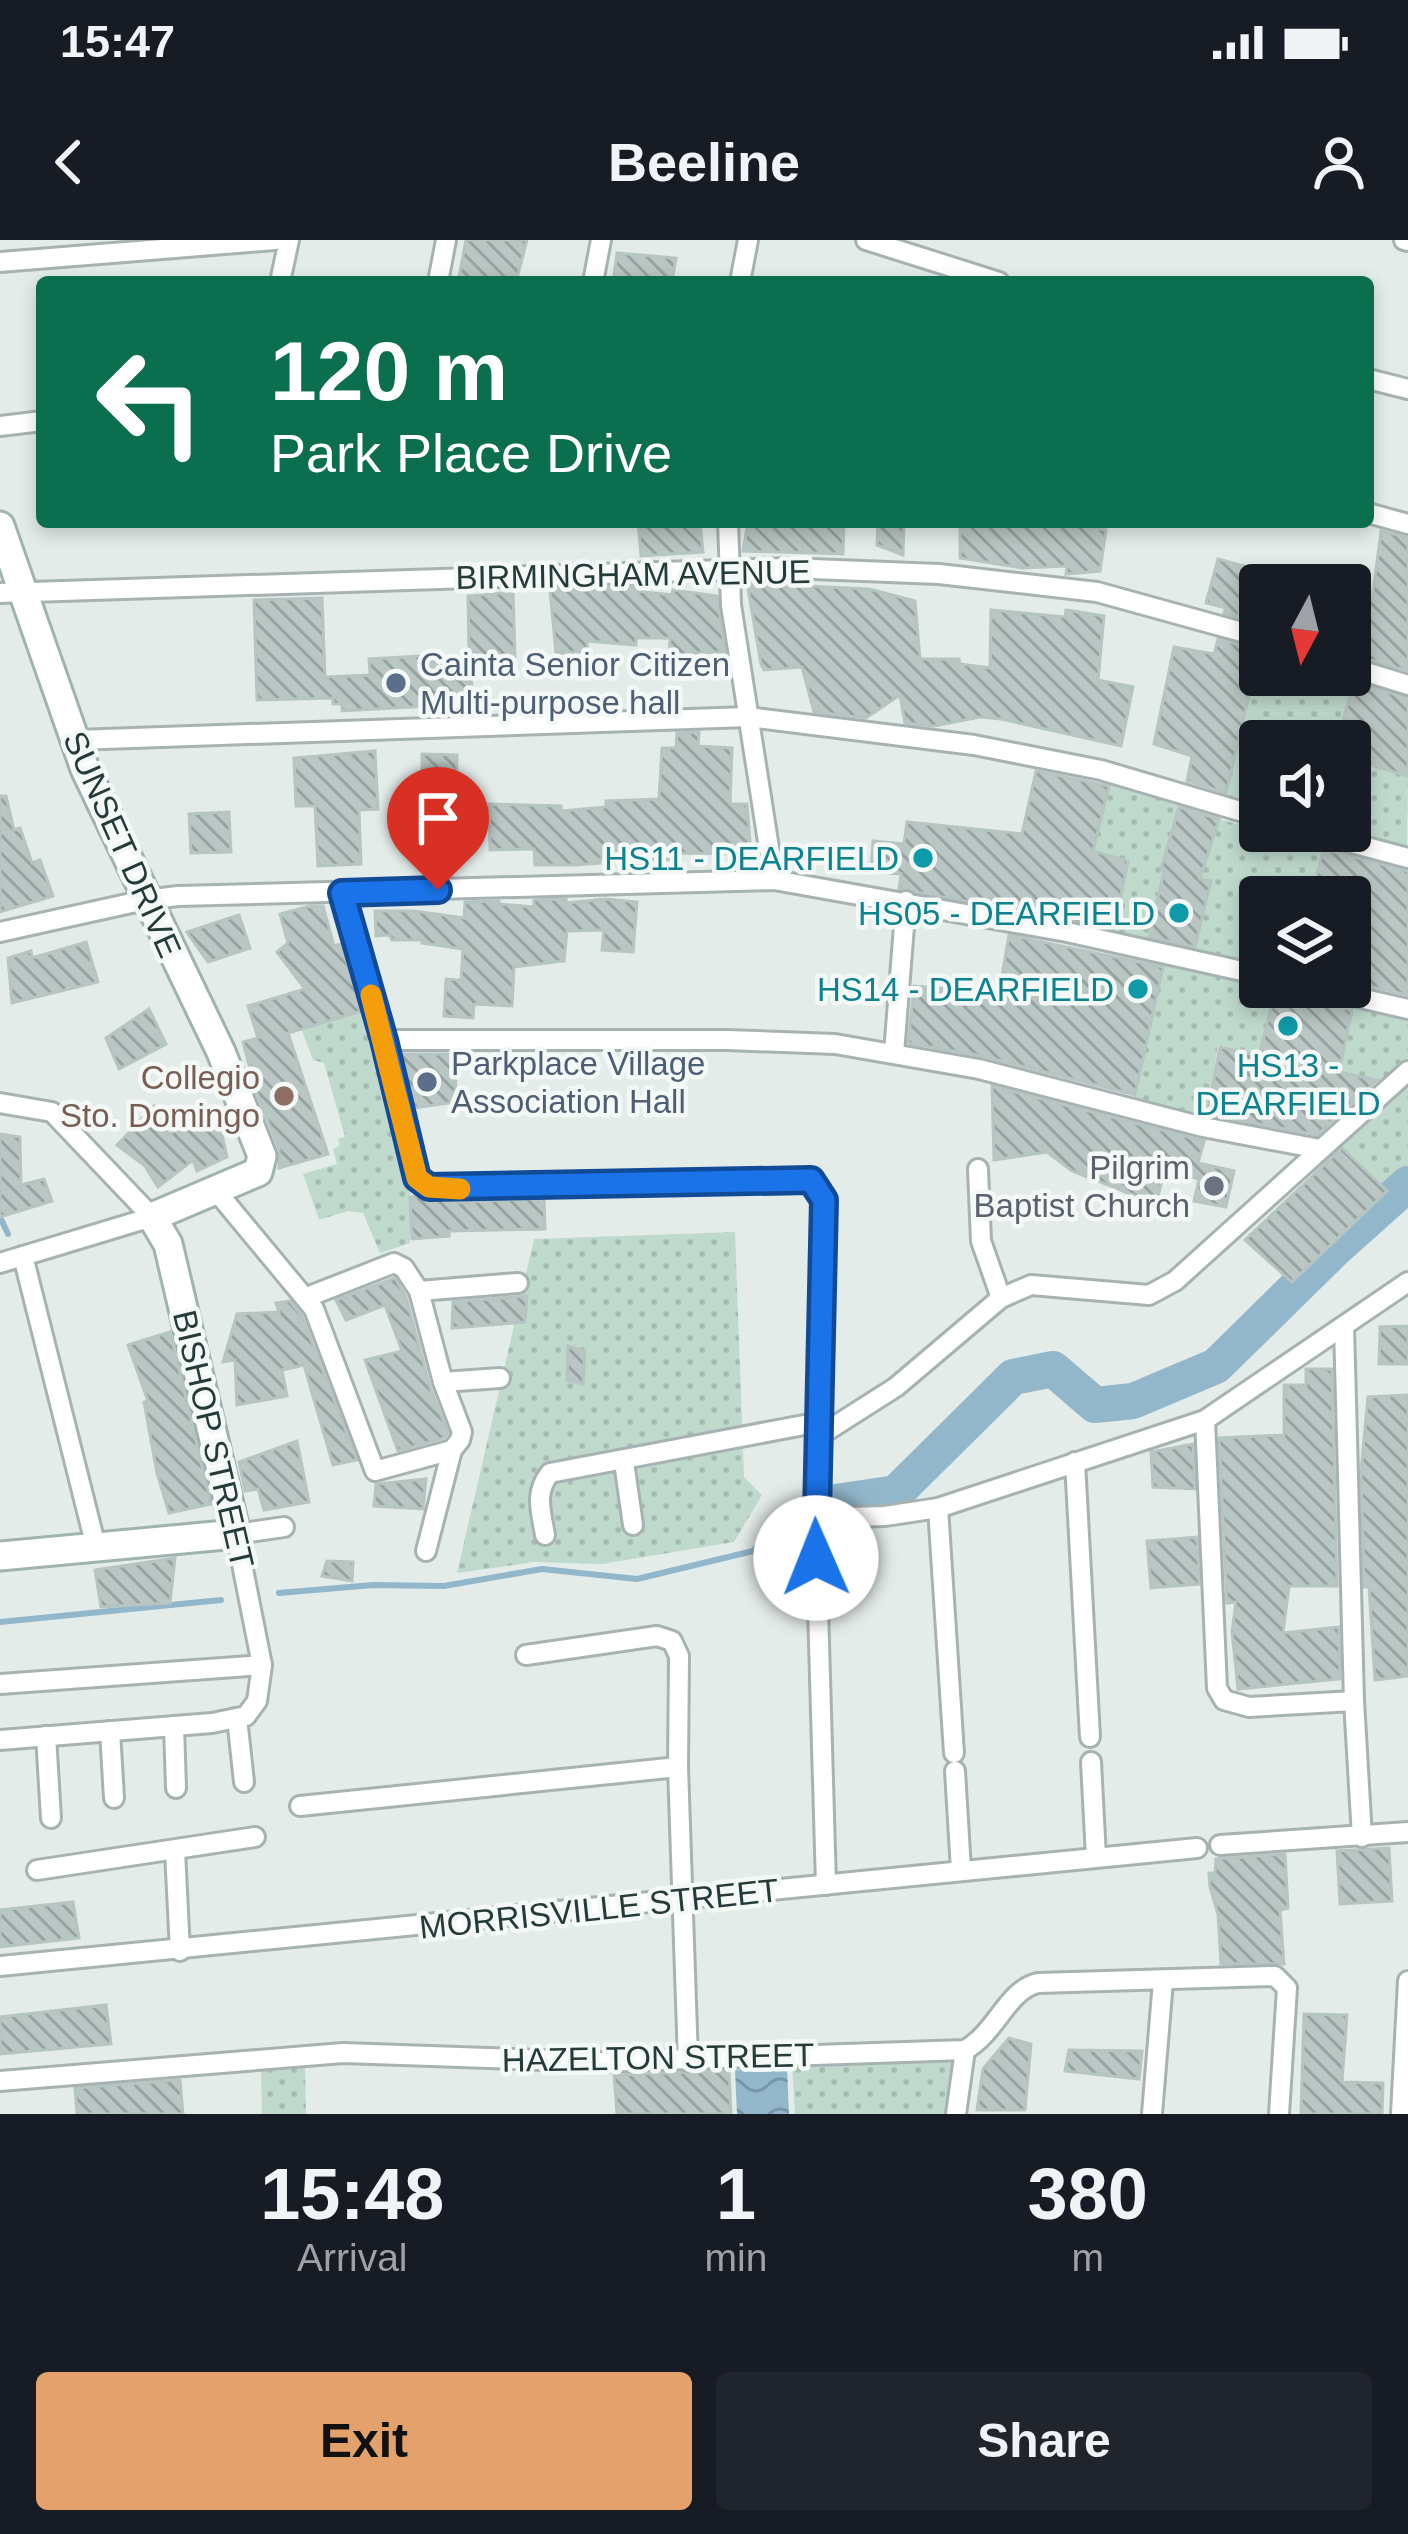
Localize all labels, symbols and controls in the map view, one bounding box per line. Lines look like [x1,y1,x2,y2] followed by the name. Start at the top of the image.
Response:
[60,16,175,67] text: 15:47
[36,129,102,195] icon: back
[1306,129,1372,195] icon: person
[608,132,800,192] text: Beeline
[72,324,228,480] icon: left
[270,324,508,418] text: 120 m
[270,423,672,483] text: Park Place Drive
[455,553,811,596] street label: BIRMINGHAM AVENUE
[1239,564,1371,696] north arrow
[1239,564,1371,1008] map controls
[420,646,730,721] place label: Cainta Senior Citizen Multi-purpose hall
[383,670,409,696] marker: Cainta Senior Citizen Multi-purpose hall
[1239,720,1371,852] button: sound
[56,726,189,963] street label: SUNSET DRIVE
[387,767,489,890] pin
[405,785,471,851] icon: arrive
[604,840,899,877] place label: HS11 - DEARFIELD
[910,845,936,871] marker: HS11 - DEARFIELD
[1239,876,1371,1008] button: layers
[858,895,1155,932] place label: HS05 - DEARFIELD
[1166,900,1192,926] marker: HS05 - DEARFIELD
[817,971,1114,1008] place label: HS14 - DEARFIELD
[1125,976,1151,1002] marker: HS14 - DEARFIELD
[1275,1013,1301,1039] marker: HS13 - DEARFIELD
[451,1045,705,1120] place label: Parkplace Village Association Hall
[1195,1047,1381,1122] place label: HS13 - DEARFIELD
[60,1059,260,1134] place label: Collegio Sto. Domingo
[414,1069,440,1095] marker: Parkplace Village Association Hall
[271,1083,297,1109] marker: Collegio Sto. Domingo
[974,1149,1190,1224] place label: Pilgrim Baptist Church
[1201,1173,1227,1199] marker: Pilgrim Baptist Church
[166,1307,261,1572] street label: BISHOP STREET
[753,1495,879,1621] position arrow
[417,1871,781,1946] street label: MORRISVILLE STREET
[502,2036,814,2079] street label: HAZELTON STREET
[260,2154,444,2234] text: 15:48
[716,2154,756,2234] text: 1
[1028,2154,1148,2234] text: 380
[297,2236,408,2279] text: Arrival
[705,2236,767,2279] text: min
[1071,2236,1104,2279] text: m
[36,2372,692,2510] button: Exit
[716,2372,1372,2510] button: Share

